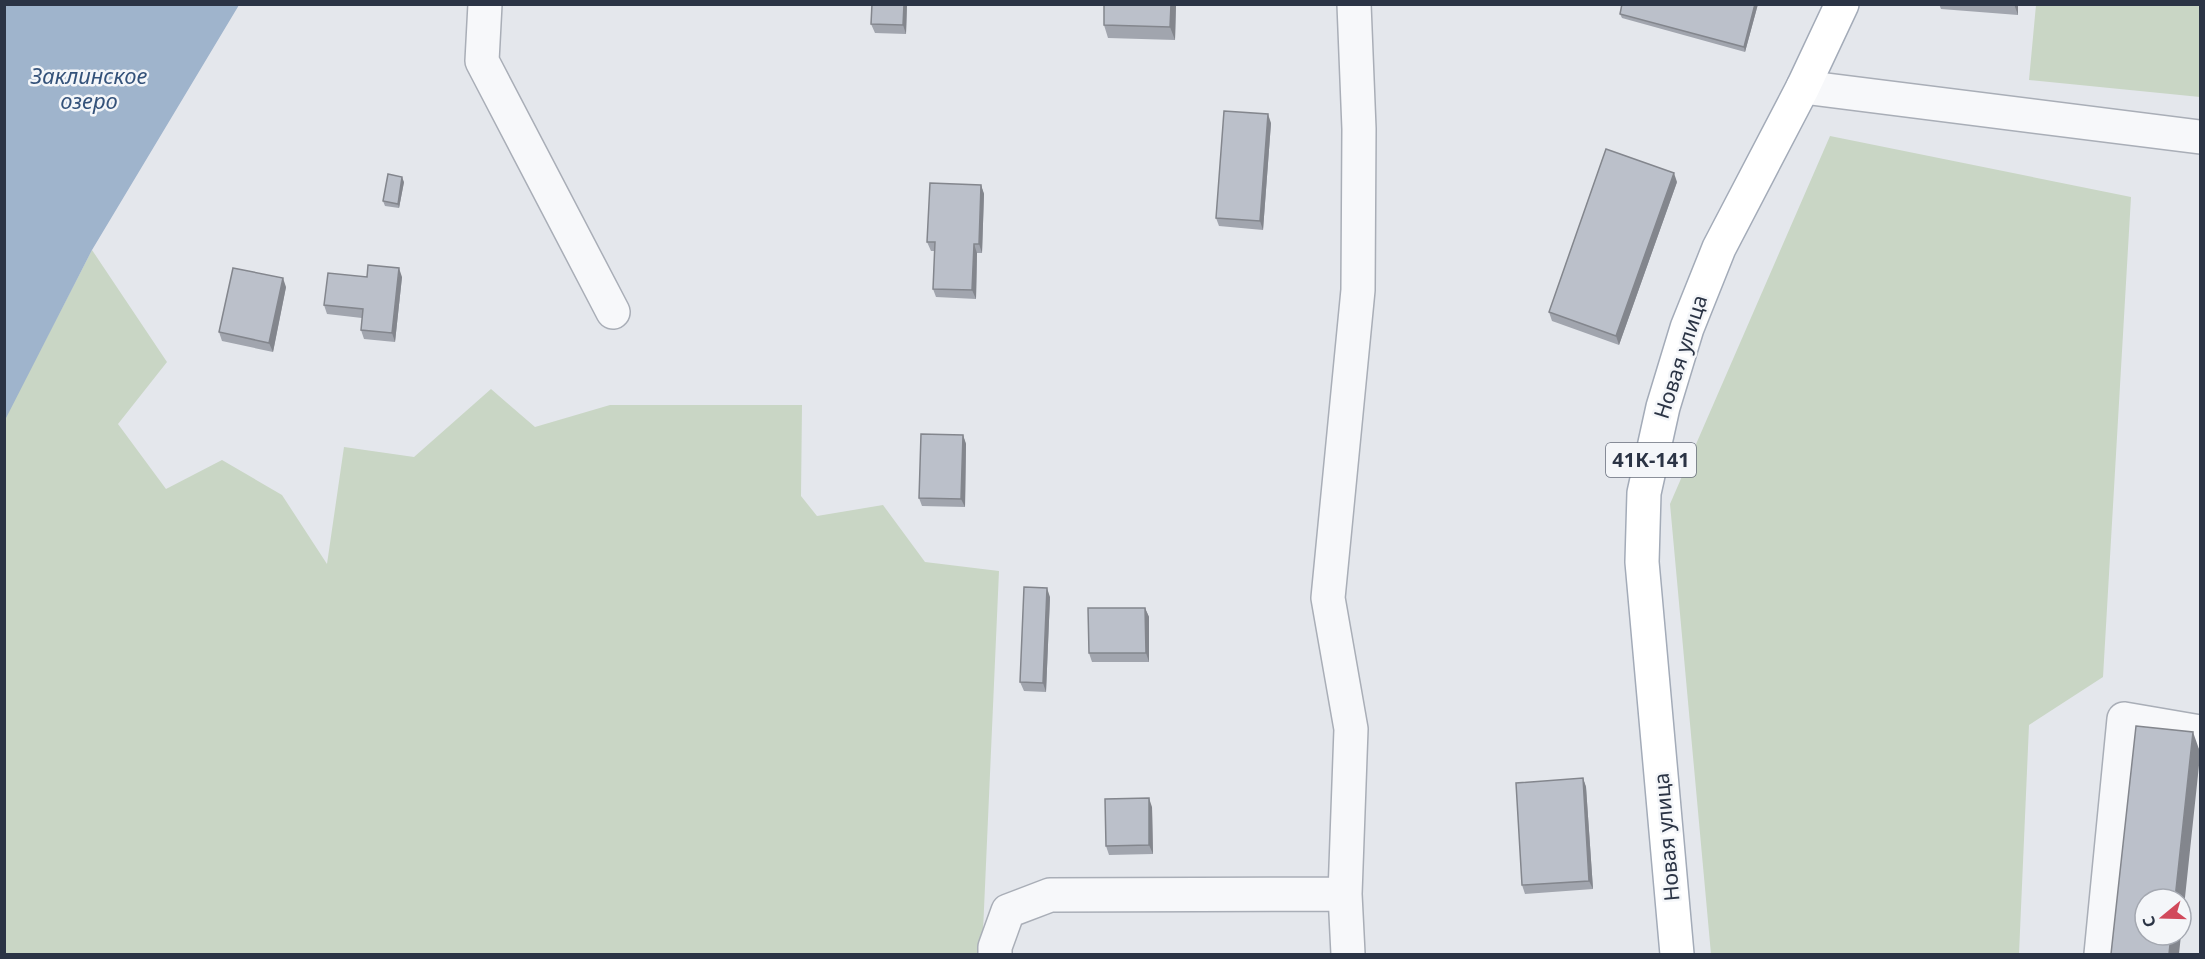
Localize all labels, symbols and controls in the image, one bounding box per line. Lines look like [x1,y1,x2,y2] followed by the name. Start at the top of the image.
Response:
[30,60,147,115] water label: Заклинское озеро
[1647,291,1713,422] street label: Новая улица
[1606,443,1696,477] road number: 41К-141
[1646,772,1686,902] street label: Новая улица
[2133,887,2193,947] north arrow
[2137,913,2161,930] text: С

